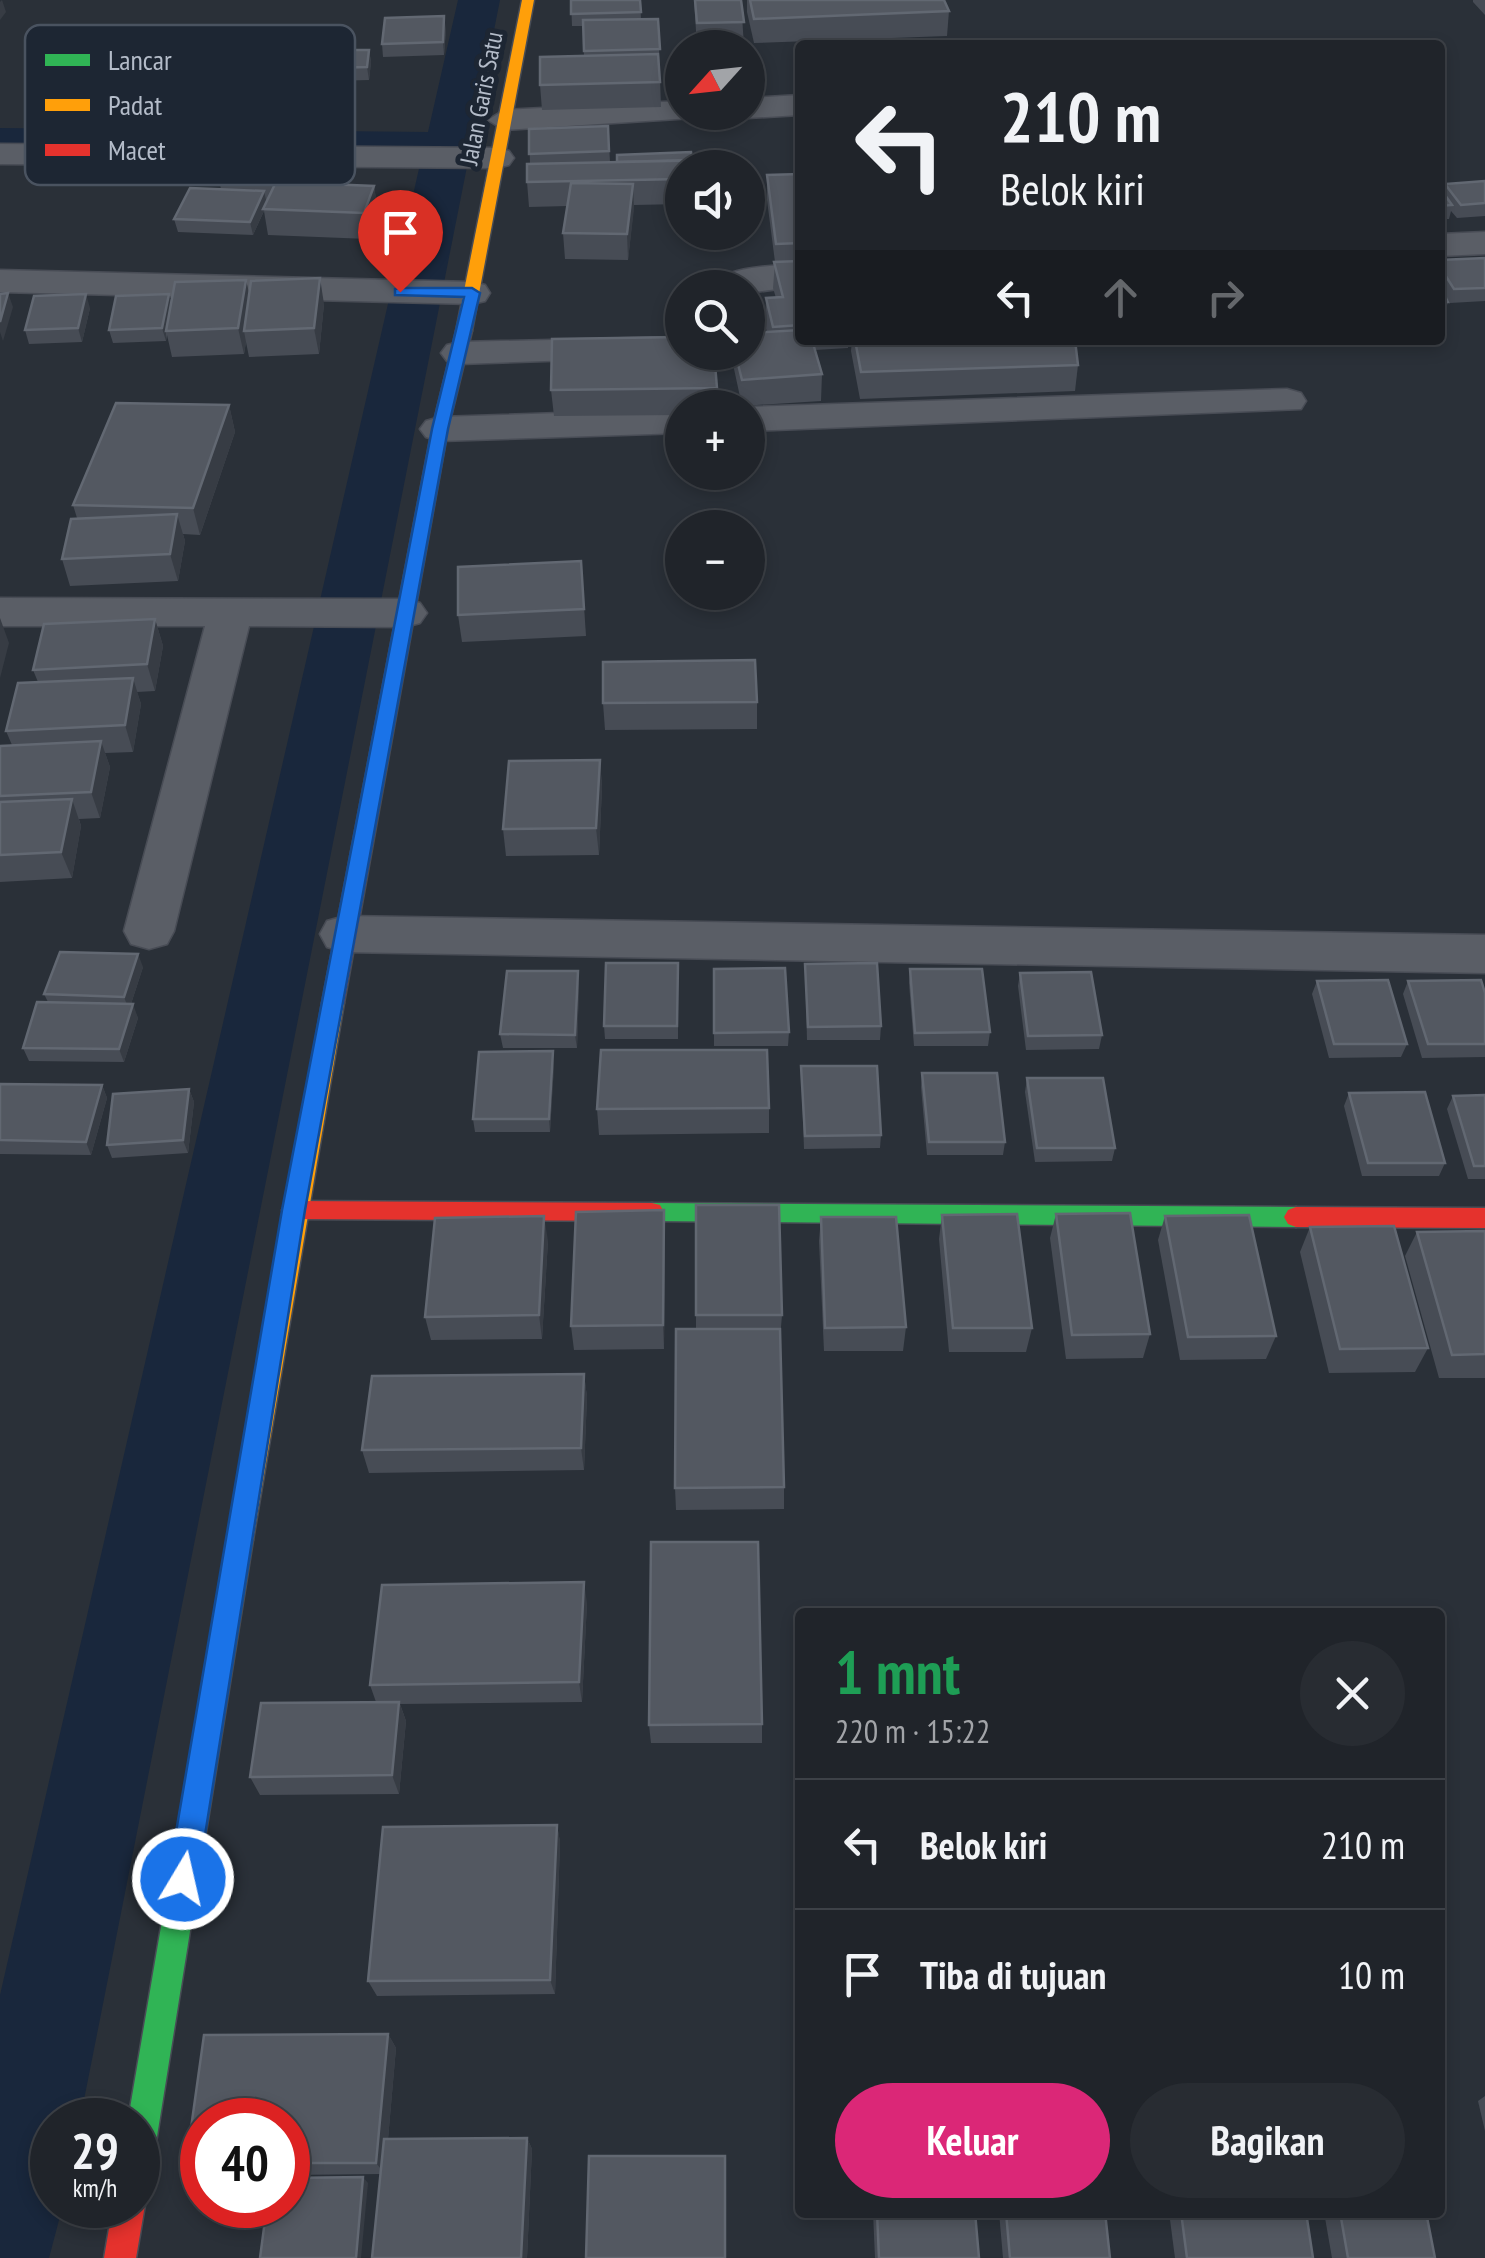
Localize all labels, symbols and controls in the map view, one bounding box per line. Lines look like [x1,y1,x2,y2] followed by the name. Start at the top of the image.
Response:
[25,25,355,185] legend
[452,29,510,168] street label: Jalan Garis Satu
[665,30,765,130] north arrow
[665,30,765,610] map controls
[108,41,172,78] text: Lancar
[1000,71,1161,161] text: 210 m
[835,80,965,210] icon: left
[108,86,162,123] text: Padat
[108,131,166,168] text: Macet
[665,150,765,250] button: sound
[1000,159,1145,217] text: Belok kiri
[358,190,443,293] pin
[373,205,428,260] icon: arrive
[665,270,765,370] button: search
[988,270,1043,325] icon: left
[1093,270,1148,325] icon: ahead
[1198,270,1253,325] icon: right
[665,390,765,490] button: +
[665,510,765,610] button: −
[835,1633,960,1711] text: 1 mnt
[1300,1641,1405,1746] button: close
[835,1710,990,1752] text: 220 m · 15:22
[835,1817,890,1872] icon: left
[920,1820,1047,1869] text: Belok kiri
[1321,1820,1405,1869] text: 210 m
[131,1827,235,1931] position arrow
[835,1947,890,2002] icon: arrive
[920,1950,1106,1999] text: Tiba di tujuan
[1338,1950,1405,1999] text: 10 m
[835,2083,1110,2198] button: Keluar
[1130,2083,1405,2198] button: Bagikan
[180,2098,310,2228] speed limit sign: 40
[71,2118,119,2183] text: 29
[73,2172,117,2204] text: km/h

